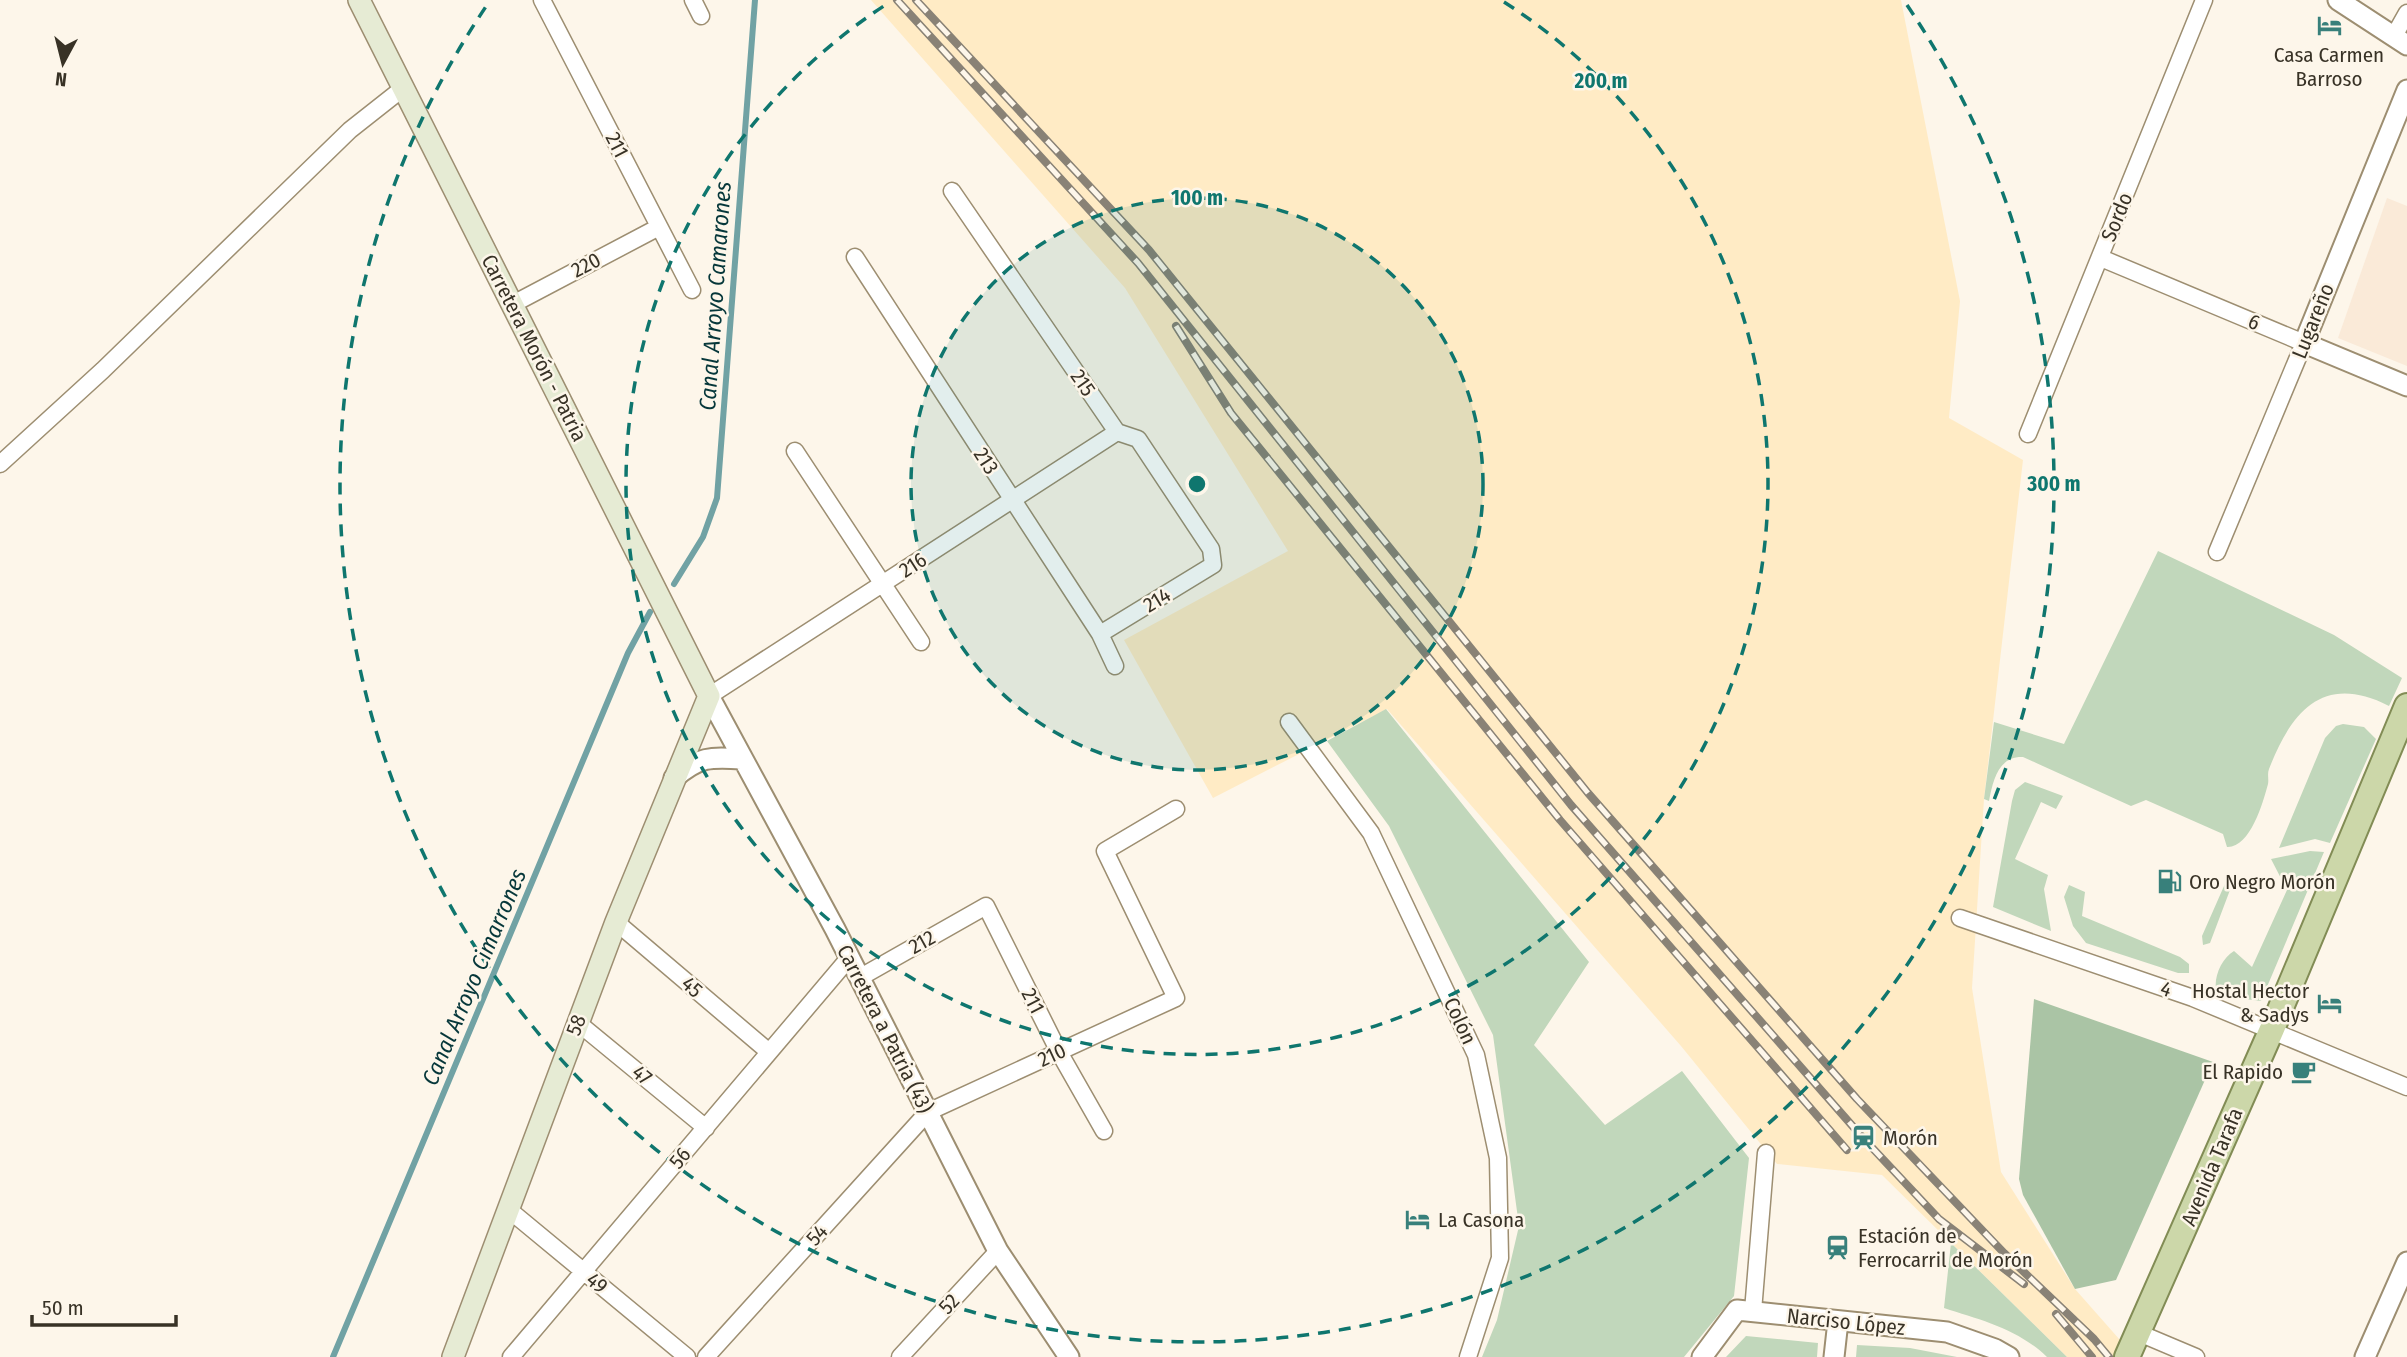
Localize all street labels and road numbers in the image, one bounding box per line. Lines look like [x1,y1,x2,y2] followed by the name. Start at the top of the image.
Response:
[600,128,634,162] street label: 211
[2095,189,2139,245] street label: Sordo
[567,247,605,283] street label: 220
[476,250,592,446] street label: Carretera Morón - Patria
[2286,280,2340,362] street label: Lugareño
[2244,308,2264,336] street label: 6
[1065,365,1101,401] street label: 215
[968,443,1004,479] street label: 213
[894,547,932,583] street label: 216
[1139,582,1175,618] street label: 214
[904,924,940,960] street label: 212
[831,940,939,1118] street label: Carretera a Patria (43)
[676,971,708,1003] street label: 45
[2157,975,2175,1003] street label: 4
[1016,984,1050,1018] street label: 211
[1438,993,1482,1049] street label: Colón
[560,1011,592,1039] street label: 58
[1034,1037,1070,1073] street label: 210
[627,1059,657,1091] street label: 47
[2175,1104,2249,1230] street label: Avenida Tarafa
[664,1142,696,1174] street label: 56
[801,1219,833,1251] street label: 54
[581,1267,613,1299] street label: 49
[933,1288,965,1320] street label: 52
[1786,1303,1906,1341] street label: Narciso López

